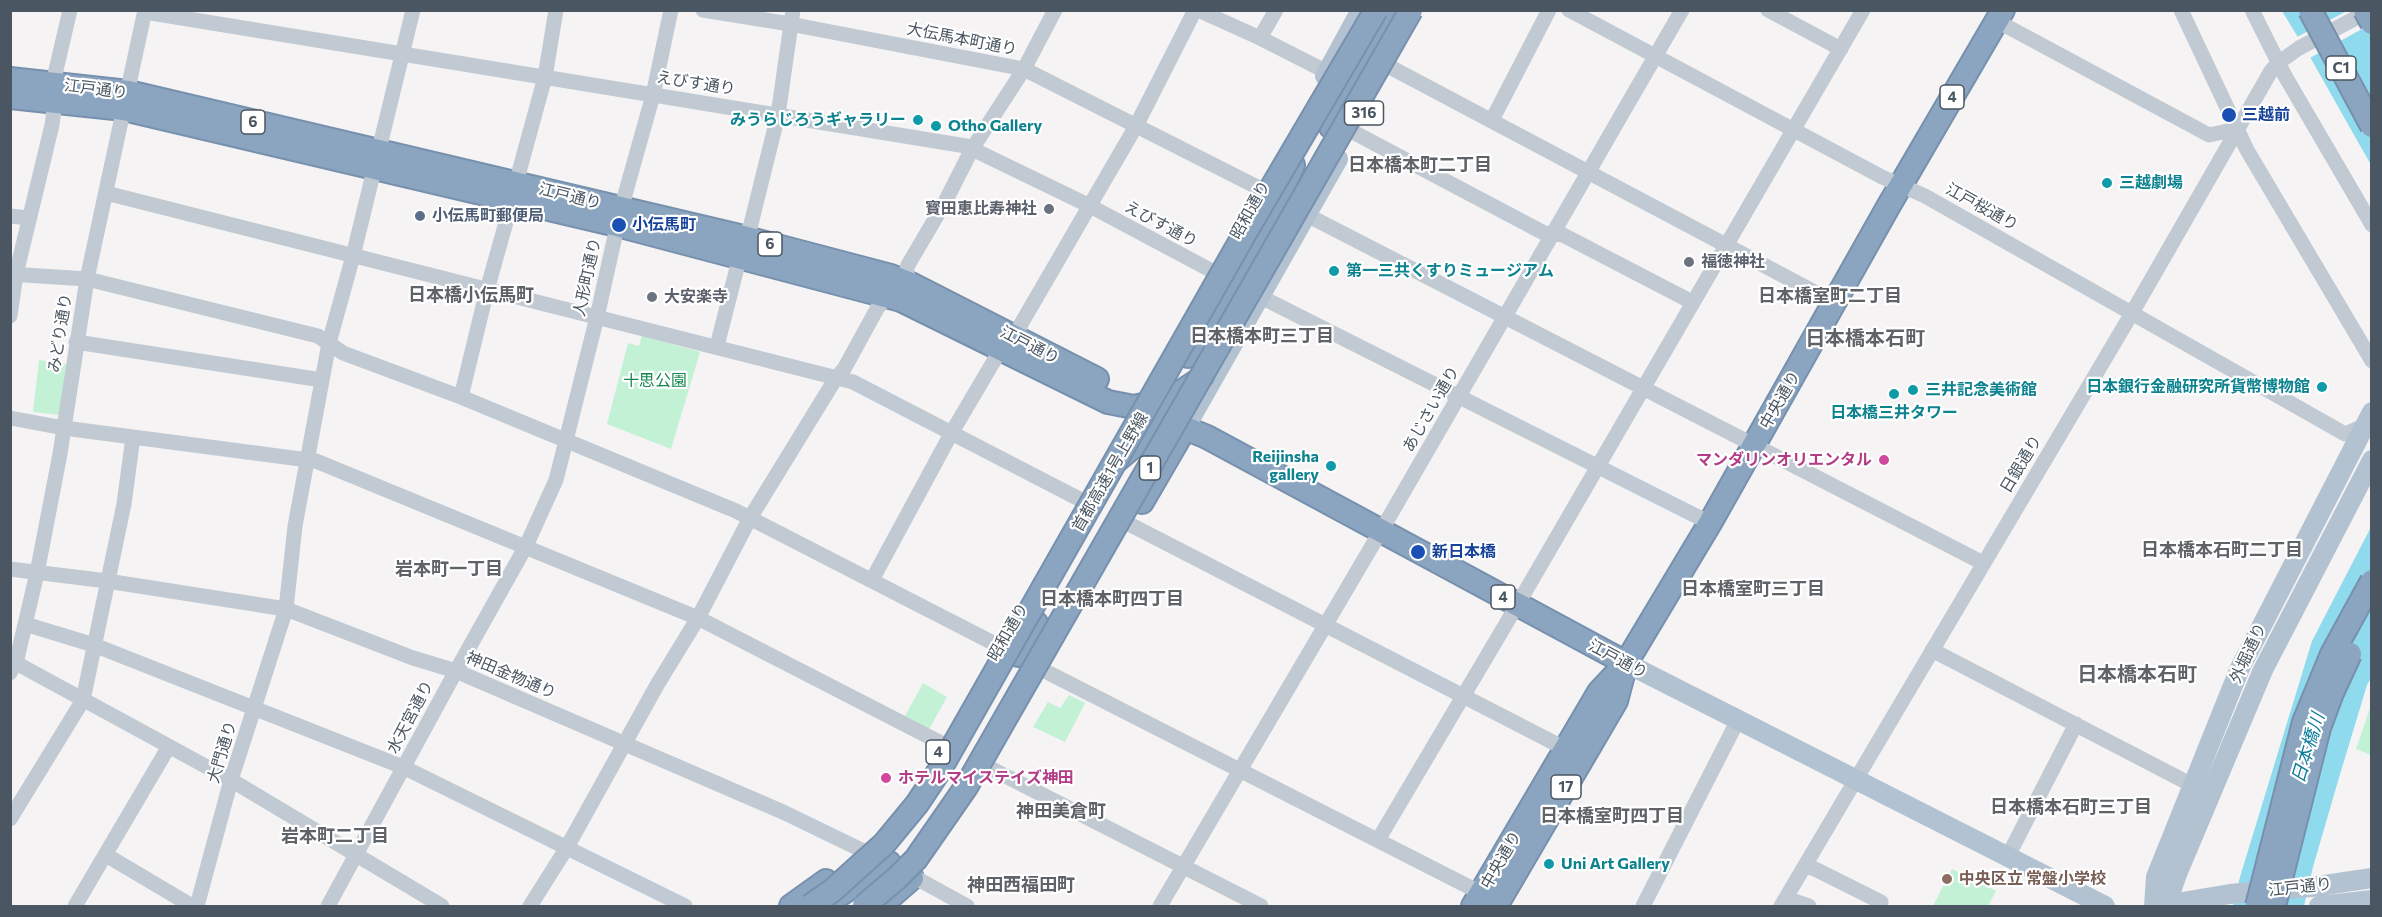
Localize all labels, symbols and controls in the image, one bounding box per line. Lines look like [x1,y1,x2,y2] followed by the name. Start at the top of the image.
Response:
[905,19,1019,59] street label: 大伝馬本町通り
[2326,56,2356,80] road number: C1
[655,67,737,99] street label: えびす通り
[63,76,129,102] street label: 江戸通り
[1940,85,1964,109] road number: 4
[1344,101,1384,125] road number: 316
[2242,105,2290,125] place label: 三越前
[2220,106,2238,124] marker: 三越前
[241,110,265,134] road number: 6
[730,110,906,130] place label: みうらじろうギャラリー
[911,113,925,127] marker: みうらじろうギャラリー
[948,116,1042,136] place label: Otho Gallery
[929,119,943,133] marker: Otho Gallery
[1348,154,1492,176] district label: 日本橋本町二丁目
[2119,173,2183,193] place label: 三越劇場
[2100,176,2114,190] marker: 三越劇場
[1226,177,1274,243] street label: 昭和通り
[537,179,603,213] street label: 江戸通り
[1942,179,2022,235] street label: 江戸桜通り
[1121,197,1201,251] street label: えびす通り
[925,199,1037,219] place label: 寳田恵比寿神社
[1042,202,1056,216] marker: 寳田恵比寿神社
[432,206,544,226] place label: 小伝馬町郵便局
[413,209,427,223] marker: 小伝馬町郵便局
[632,215,696,235] place label: 小伝馬町
[610,216,628,234] marker: 小伝馬町
[758,232,782,256] road number: 6
[569,236,605,318] street label: 人形町通り
[1701,252,1765,272] place label: 福徳神社
[1682,255,1696,269] marker: 福徳神社
[1346,261,1554,281] place label: 第一三共くすりミュージアム
[1327,264,1341,278] marker: 第一三共くすりミュージアム
[408,284,534,306] district label: 日本橋小伝馬町
[1758,285,1902,307] district label: 日本橋室町二丁目
[664,287,728,307] place label: 大安楽寺
[645,290,659,304] marker: 大安楽寺
[44,292,76,374] street label: みどり通り
[997,322,1063,368] street label: 江戸通り
[1190,325,1334,347] district label: 日本橋本町三丁目
[1805,326,1925,350] district label: 日本橋本石町
[1399,363,1463,455] street label: あじさい通り
[1756,367,1804,433] street label: 中央通り
[623,371,687,391] park label: 十思公園
[2086,377,2310,397] place label: 日本銀行金融研究所貨幣博物館
[1925,380,2037,400] place label: 三井記念美術館
[2315,380,2329,394] marker: 日本銀行金融研究所貨幣博物館
[1906,383,1920,397] marker: 三井記念美術館
[1887,387,1901,401] marker: 日本橋三井タワー
[1830,403,1958,423] place label: 日本橋三井タワー
[1068,409,1152,535] street label: 首都高速1号上野線
[1996,432,2046,496] street label: 日銀通り
[1252,447,1319,485] place label: Reijinsha gallery
[1696,450,1872,470] place label: マンダリンオリエンタル
[1877,453,1891,467] marker: マンダリンオリエンタル
[1140,456,1160,480] road number: 1
[1324,459,1338,473] marker: Reijinsha gallery
[2141,539,2303,561] district label: 日本橋本石町二丁目
[1432,542,1496,562] place label: 新日本橋
[1409,543,1427,561] marker: 新日本橋
[395,558,503,580] district label: 岩本町一丁目
[1681,578,1825,600] district label: 日本橋室町三丁目
[1491,585,1515,609] road number: 4
[1040,588,1184,610] district label: 日本橋本町四丁目
[984,599,1032,665] street label: 昭和通り
[2226,620,2270,686] street label: 外堀通り
[1585,636,1651,682] street label: 江戸通り
[463,647,559,703] street label: 神田金物通り
[2077,662,2197,686] district label: 日本橋本石町
[383,677,437,757] street label: 水天宮通り
[2287,710,2329,786] water label: 日本橋川
[203,719,241,785] street label: 大門通り
[926,740,950,764] road number: 4
[898,768,1074,788] place label: ホテルマイステイズ神田
[879,771,893,785] marker: ホテルマイステイズ神田
[1551,775,1581,799] road number: 17
[1990,796,2152,818] district label: 日本橋本石町三丁目
[1016,800,1106,822] district label: 神田美倉町
[1540,805,1684,827] district label: 日本橋室町四丁目
[281,825,389,847] district label: 岩本町二丁目
[1477,827,1525,893] street label: 中央通り
[1561,854,1670,874] place label: Uni Art Gallery
[1542,857,1556,871] marker: Uni Art Gallery
[1959,869,2106,889] place label: 中央区立 常盤小学校
[1940,872,1954,886] marker: 中央区立 常盤小学校
[967,874,1075,896] district label: 神田西福田町
[2267,874,2333,900] street label: 江戸通り

